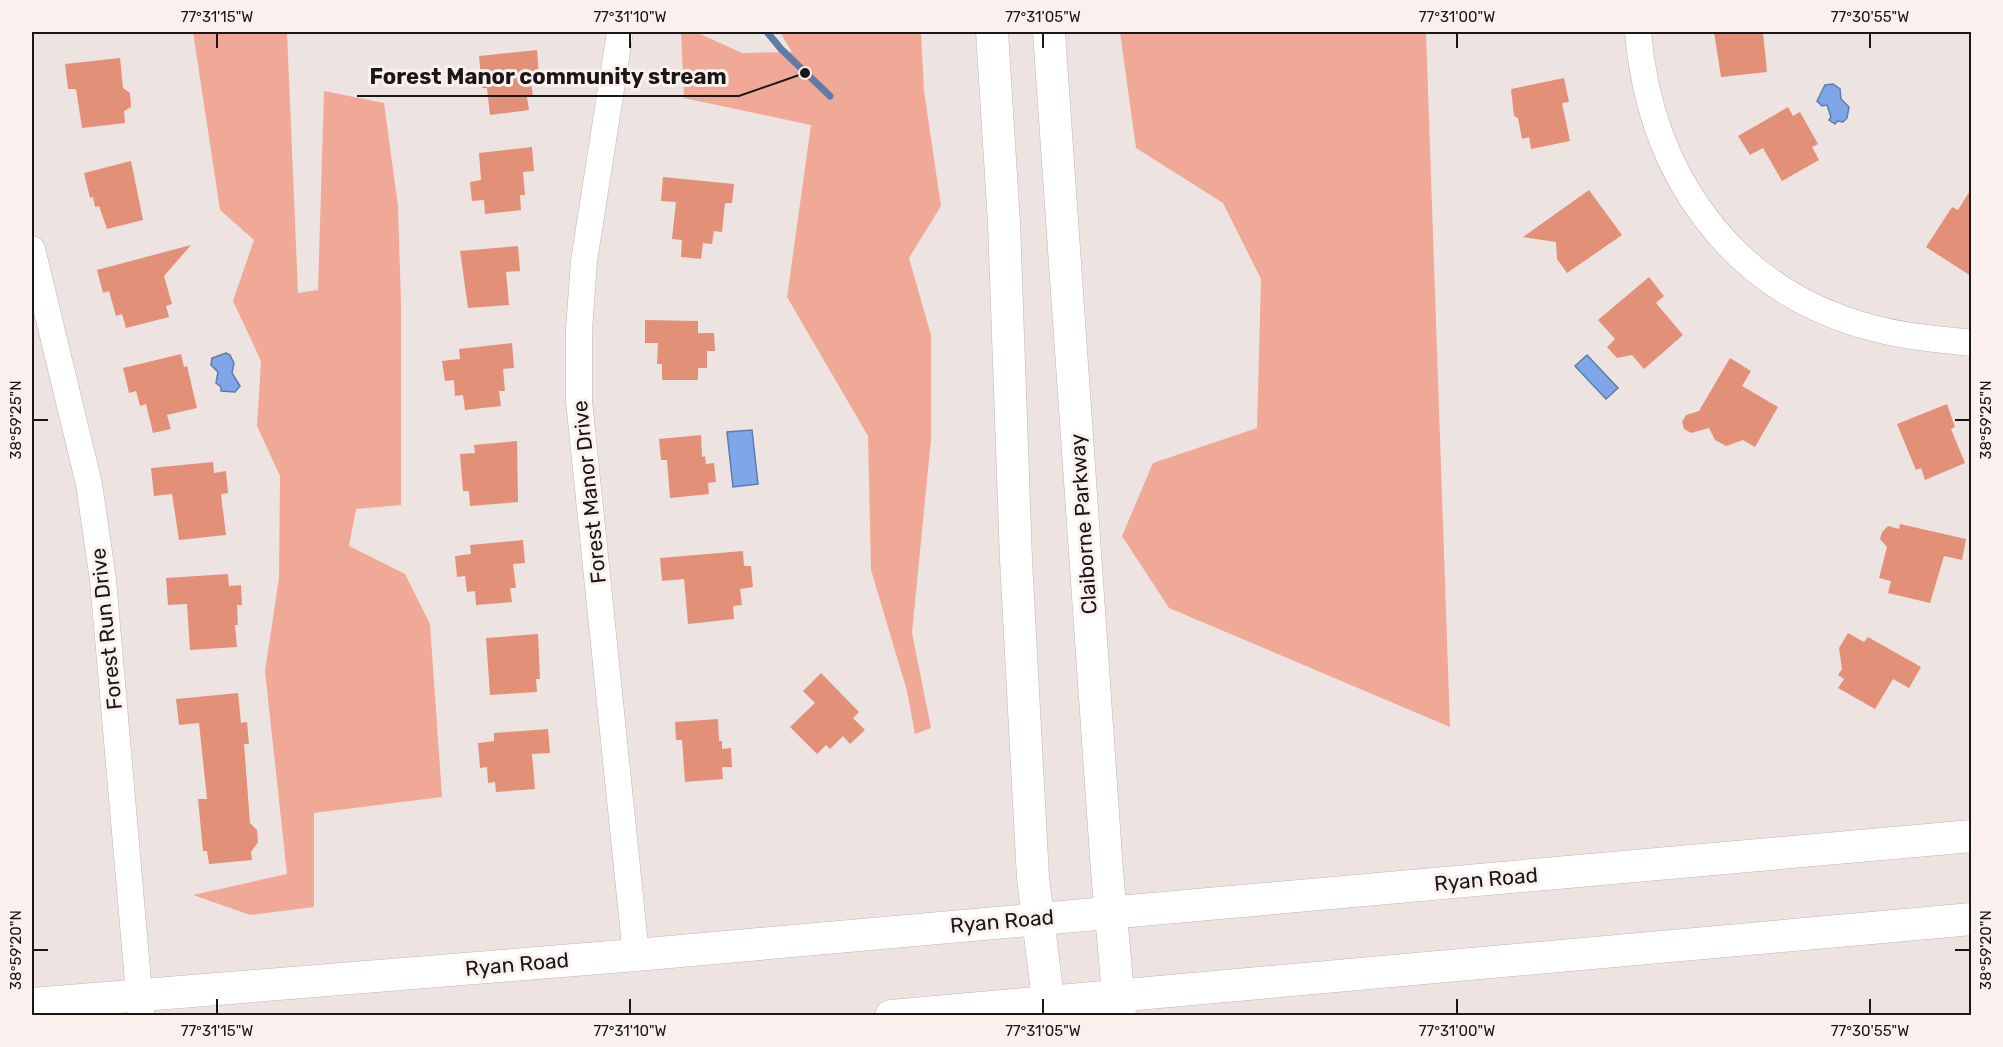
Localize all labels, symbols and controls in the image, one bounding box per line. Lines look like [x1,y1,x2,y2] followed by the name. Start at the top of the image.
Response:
[181,8,253,26] text: 77°31'15"W
[593,8,667,26] text: 77°31'10"W
[1005,8,1081,26] text: 77°31'05"W
[1419,8,1495,26] text: 77°31'00"W
[1831,8,1909,26] text: 77°30'55"W
[357,56,739,96] callout: Forest Manor community stream
[369,63,727,90] text: Forest Manor community stream
[7,380,25,460] text: 38°59'25"N
[1977,380,1995,460] text: 38°59'25"N
[567,399,611,585] street label: Forest Manor Drive
[1064,432,1102,615] street label: Claiborne Parkway
[85,547,127,711] street label: Forest Run Drive
[1433,862,1539,896] street label: Ryan Road
[949,904,1055,938] street label: Ryan Road
[7,910,25,990] text: 38°59'20"N
[1977,910,1995,990] text: 38°59'20"N
[464,947,570,981] street label: Ryan Road
[181,1022,253,1040] text: 77°31'15"W
[593,1022,667,1040] text: 77°31'10"W
[1005,1022,1081,1040] text: 77°31'05"W
[1419,1022,1495,1040] text: 77°31'00"W
[1831,1022,1909,1040] text: 77°30'55"W

